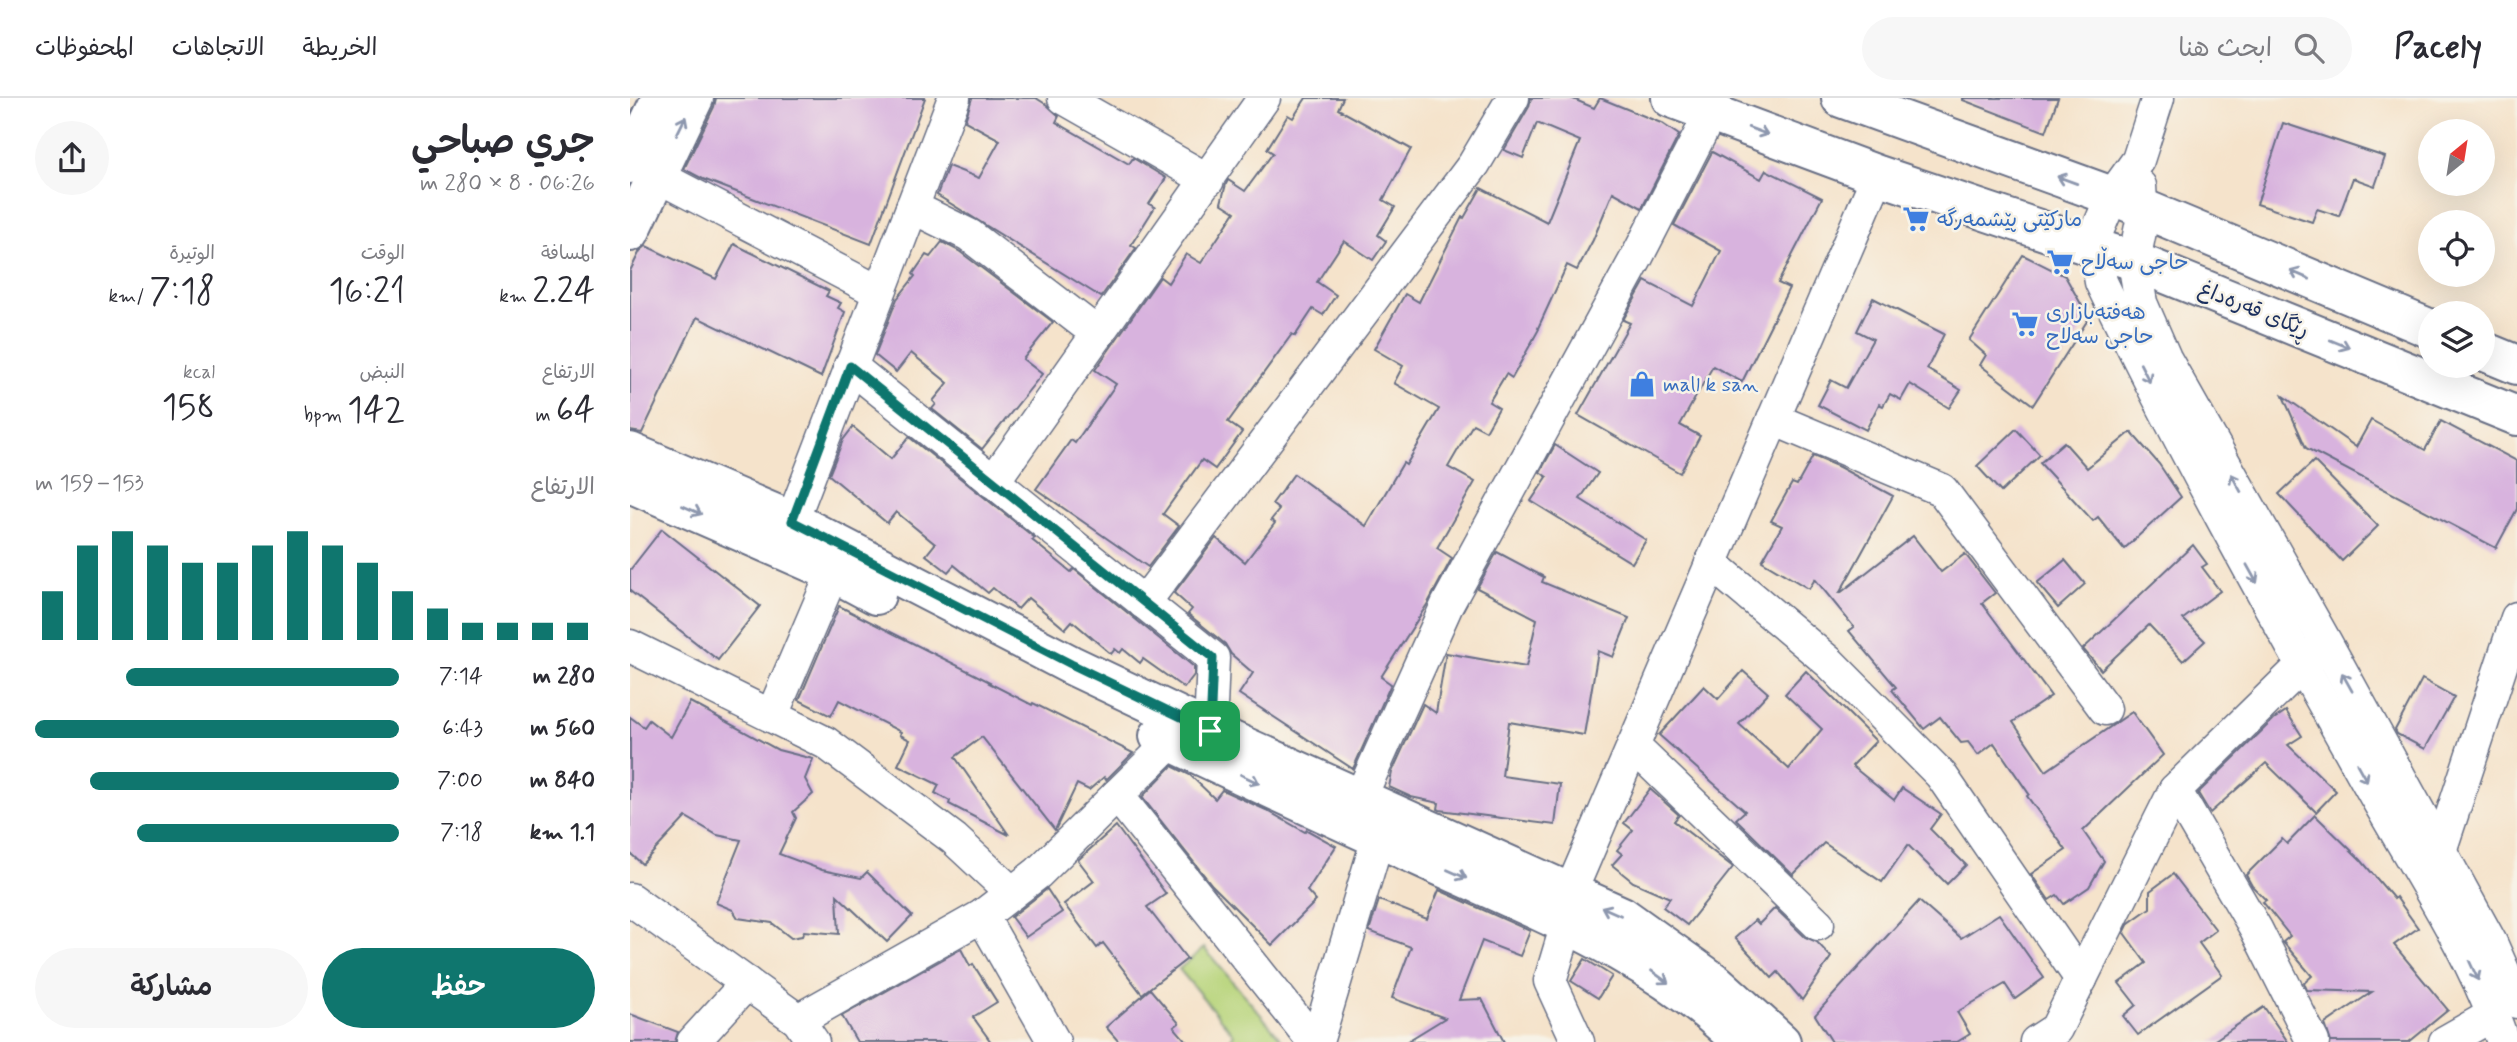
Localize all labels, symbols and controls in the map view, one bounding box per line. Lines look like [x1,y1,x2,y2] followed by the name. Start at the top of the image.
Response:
[1862,17,2352,80] search box
[2394,26,2482,70] text: Pacely
[2290,29,2328,67] icon: search
[2178,32,2272,66] text: ابحث هنا
[35,33,134,64] text: المحفوظات
[172,33,265,64] text: الاتجاهات
[303,33,377,64] text: الخريطة
[674,116,688,137] one-way arrow
[411,118,595,167] text: جري صباحي
[2418,119,2496,196] north arrow
[2418,119,2495,378] map controls
[35,121,109,195] button: share
[1747,125,1769,138] one-way arrow
[420,169,595,199] text: 06:26 · 8 × 280 m
[2056,173,2078,185] one-way arrow
[1901,204,1931,234] supermarket icon: مارکێتی پێشمەرگە
[1937,206,2082,234] place label: مارکێتی پێشمەرگە
[2418,210,2495,287] button: locate
[169,241,215,266] text: الوتيرة
[361,241,405,266] text: الوقت
[541,241,595,266] text: المسافة
[2081,246,2189,277] place label: حاجی سەڵاح
[2045,247,2075,277] supermarket icon: حاجی سەڵاح
[2290,268,2311,281] one-way arrow
[150,269,215,315] text: 7:18
[328,269,405,315] text: 16:21
[532,269,595,315] text: 2.24
[2194,275,2313,347] street label: ڕێگای قەرەداغ
[108,284,150,309] text: /km
[499,284,532,309] text: km
[2046,299,2154,351] place label: هەفتەبازاری حاجی سەلاح
[2418,301,2495,378] button: layers
[2010,309,2040,339] supermarket icon: هەفتەبازاری حاجی سەلاح
[2328,338,2350,351] one-way arrow
[183,360,215,385] text: kcal
[360,360,405,385] text: النبض
[542,360,595,385] text: الارتفاع
[2138,362,2152,383] one-way arrow
[1627,369,1657,399] shop icon: mall k san
[1663,371,1759,399] place label: mall k san
[162,385,215,431] text: 158
[347,388,405,434] text: 142
[556,388,595,434] text: 64
[304,403,347,428] text: bpm
[536,403,556,428] text: m
[35,469,144,499] text: 153–159 m
[531,473,595,503] text: الارتفاع
[2229,474,2243,494] one-way arrow
[681,504,703,517] one-way arrow
[2245,563,2259,583] one-way arrow
[439,662,483,692] text: 7:14
[533,662,595,692] text: 280 m
[2340,672,2354,692] one-way arrow
[1180,701,1240,761] pin
[1191,712,1229,750] icon: arrive
[442,714,483,744] text: 6:43
[530,714,595,744] text: 560 m
[2355,762,2369,782] one-way arrow
[437,766,483,796] text: 7:00
[530,766,595,796] text: 840 m
[1239,773,1260,787] one-way arrow
[440,818,483,848] text: 7:18
[530,818,595,848] text: 1.1 km
[1446,868,1467,881] one-way arrow
[1600,904,1622,917] one-way arrow
[35,948,308,1028] button: مشاركة
[322,948,595,1028] button: حفظ
[2468,959,2481,981] one-way arrow
[1650,969,1669,984] one-way arrow

